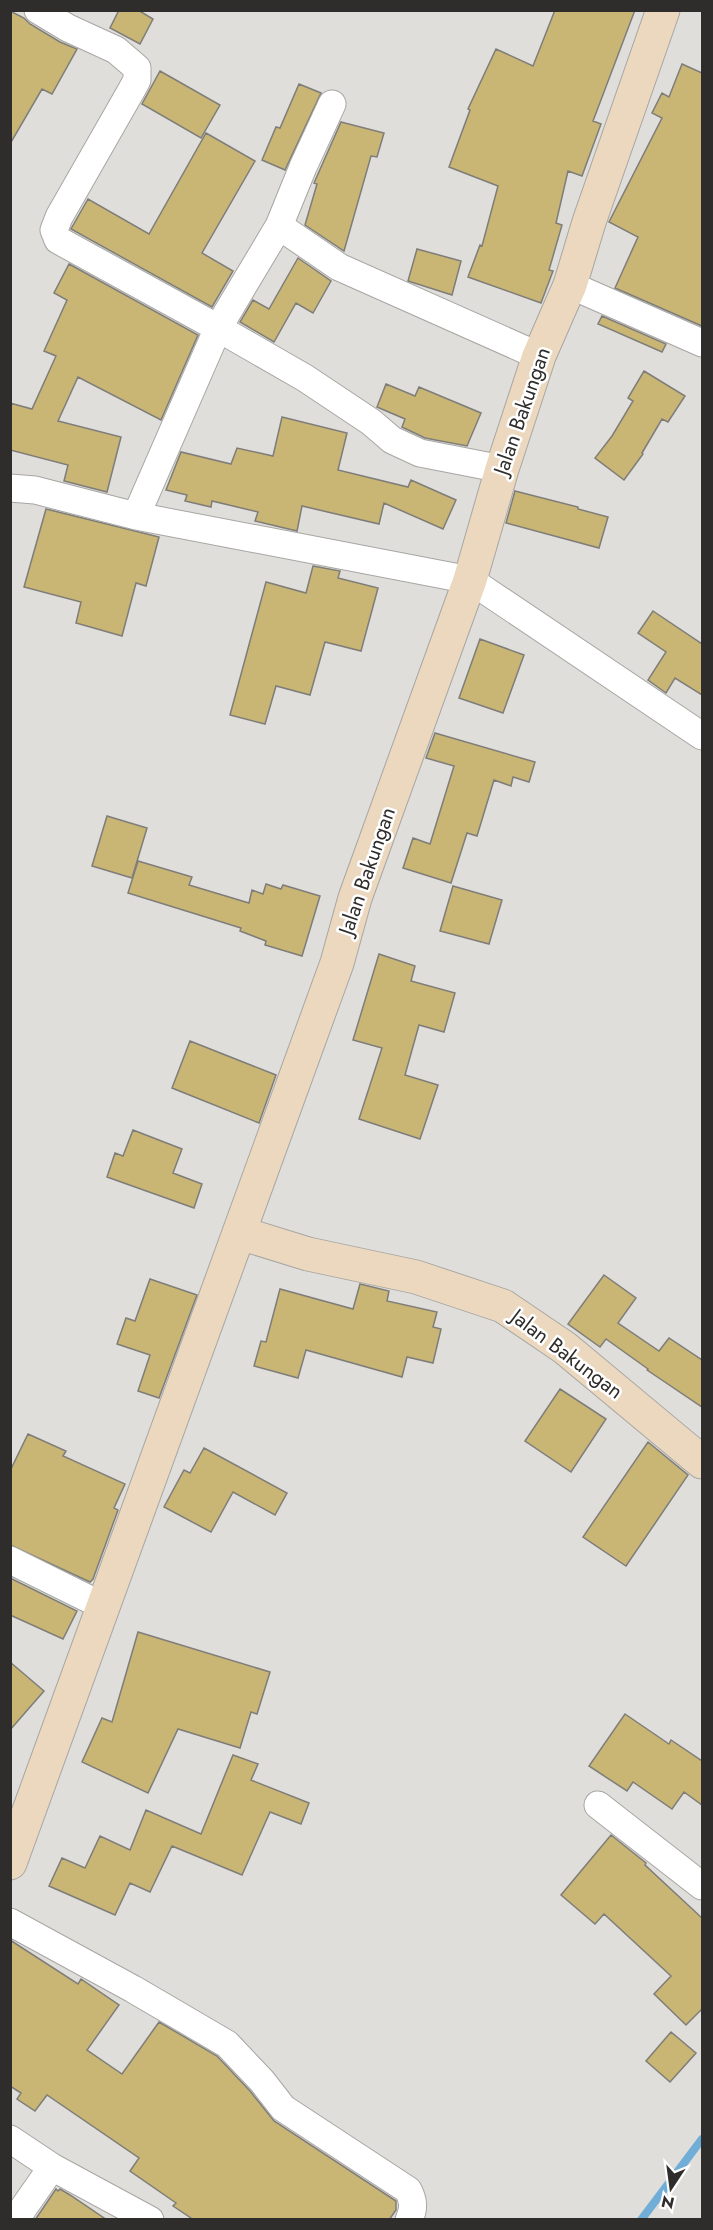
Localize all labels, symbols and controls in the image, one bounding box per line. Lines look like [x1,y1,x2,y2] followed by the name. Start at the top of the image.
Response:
[485,343,558,482] street label: Jalan Bakungan
[330,803,403,942] street label: Jalan Bakungan
[502,1300,629,1406] street label: Jalan Bakungan
[641,2158,701,2218] north arrow
[659,2189,677,2215] text: N

